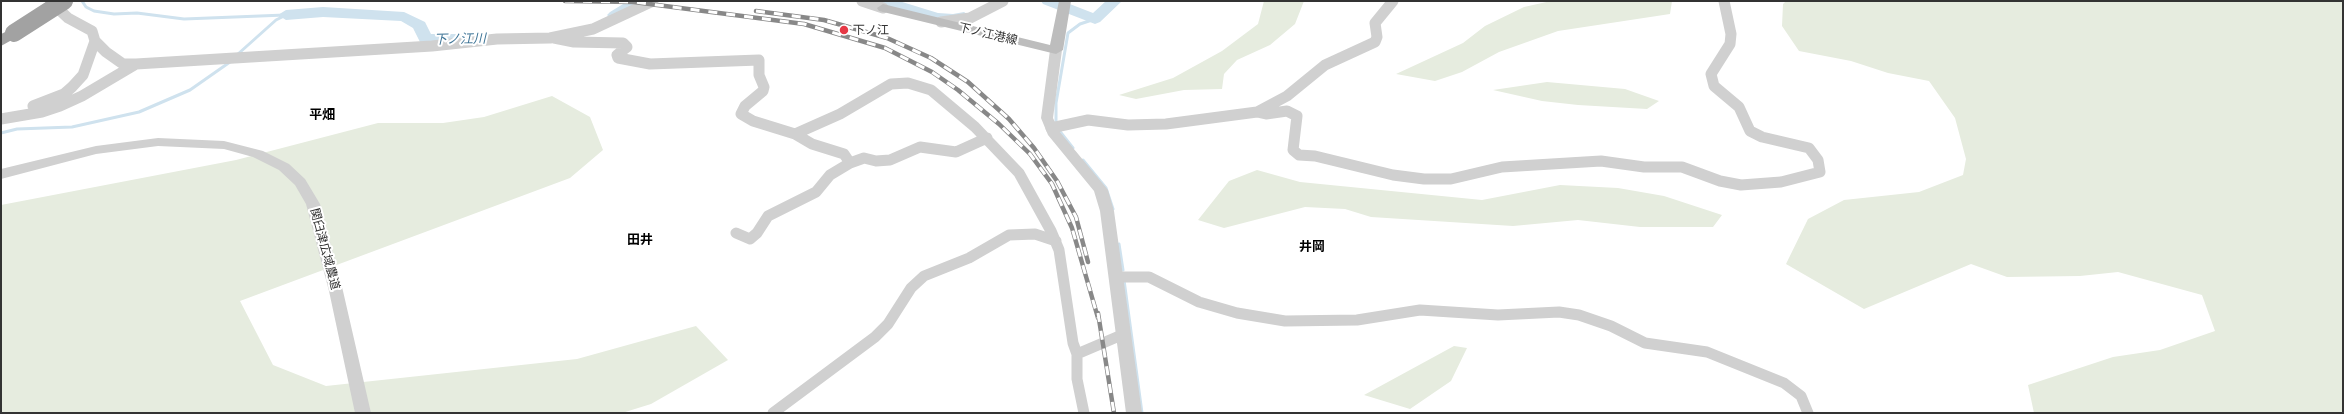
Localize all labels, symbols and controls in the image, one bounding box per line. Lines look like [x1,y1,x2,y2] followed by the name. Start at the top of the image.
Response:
[957,20,1019,48] street label: 下ノ江港線
[853,23,889,37] place label: 下ノ江
[838,24,850,36] marker: 下ノ江
[434,31,486,47] water label: 下ノ江川
[309,107,335,123] district label: 平畑
[307,207,343,291] street label: 関臼津広域農道
[627,232,653,248] district label: 田井
[1299,239,1325,255] district label: 井岡

